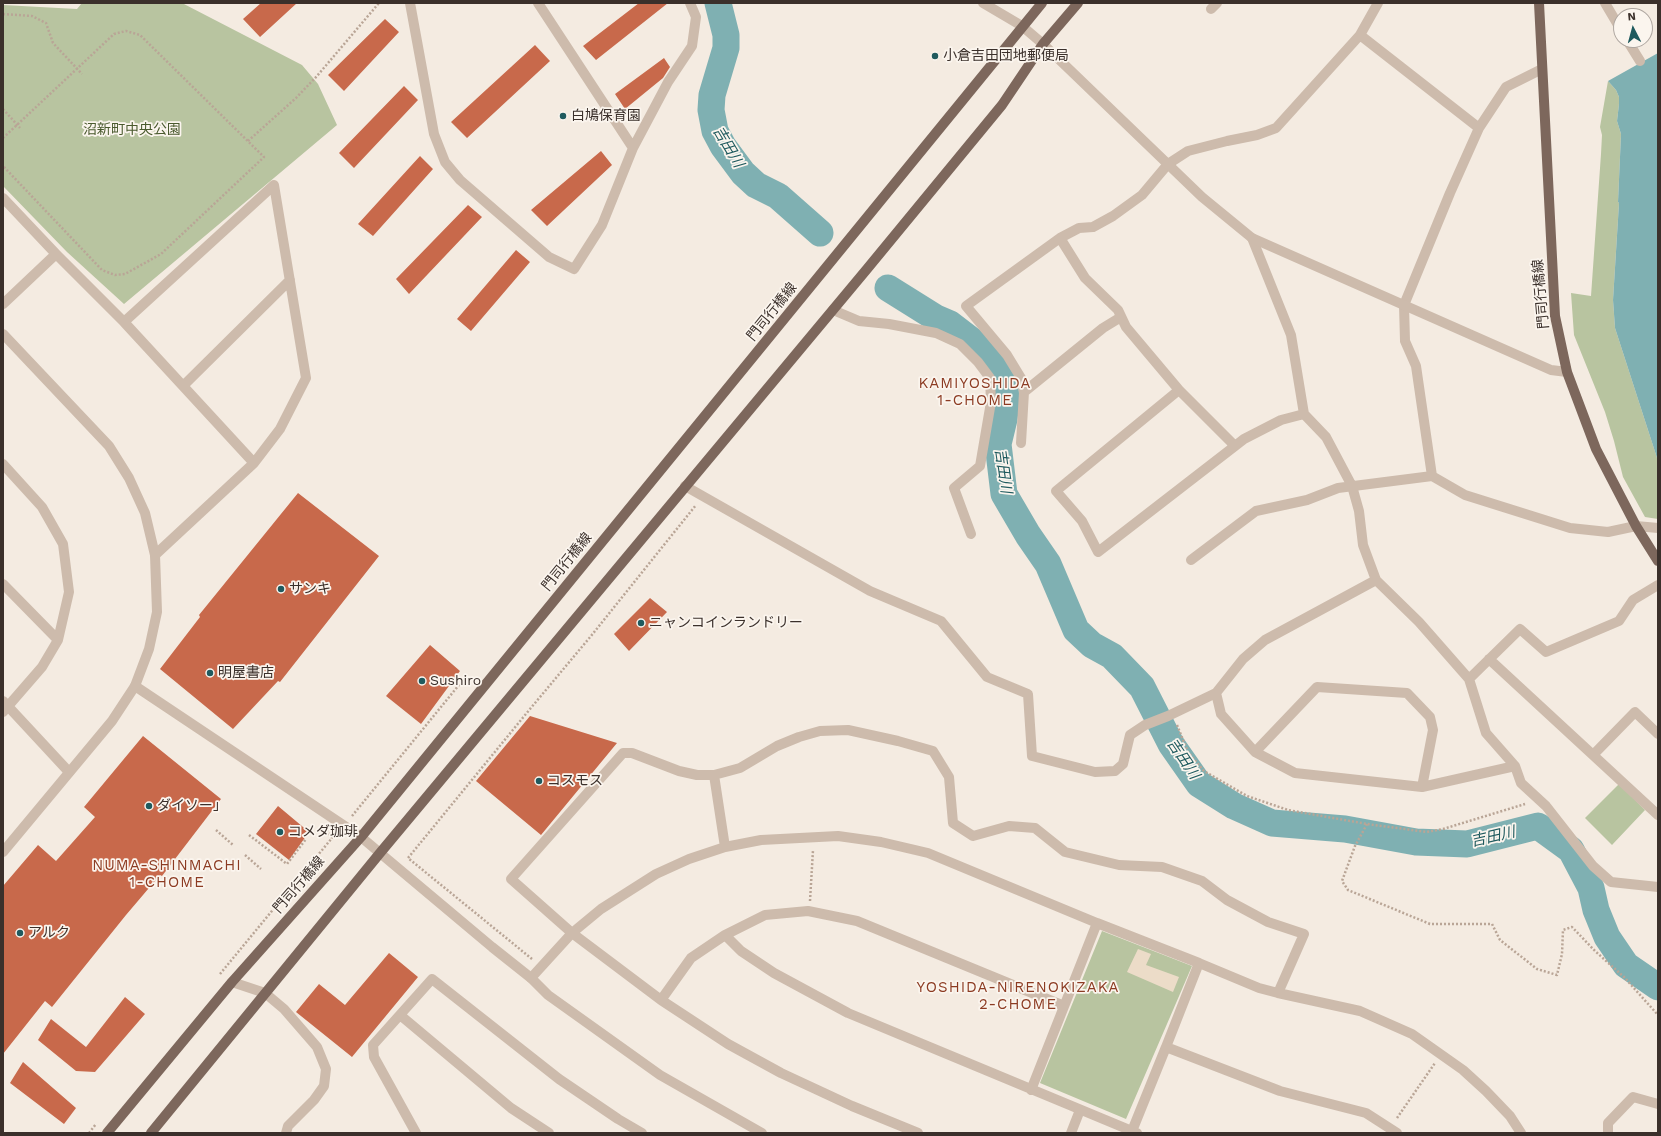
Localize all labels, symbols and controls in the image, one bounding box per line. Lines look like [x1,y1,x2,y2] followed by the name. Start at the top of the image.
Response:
[1613,8,1653,48] north arrow
[1627,10,1637,23] text: N
[943,48,1069,64] place label: 小倉吉田団地郵便局
[930,51,940,61] marker: 小倉吉田団地郵便局
[571,108,641,124] place label: 白鳩保育園
[558,111,568,121] marker: 白鳩保育園
[83,122,181,138] park label: 沼新町中央公園
[709,123,747,171] water label: 吉田川
[1530,258,1552,330] street label: 門司行橋線
[743,280,801,344] street label: 門司行橋線
[919,375,1031,410] district label: KAMIYOSHIDA 1-CHOME
[991,447,1015,495] water label: 吉田川
[538,530,596,594] street label: 門司行橋線
[289,581,331,597] place label: サンキ
[276,584,286,594] marker: サンキ
[649,615,803,631] place label: ニャンコインランドリー
[636,618,646,628] marker: ニャンコインランドリー
[218,665,274,681] place label: 明屋書店
[205,668,215,678] marker: 明屋書店
[430,673,481,689] place label: Sushiro
[417,676,427,686] marker: Sushiro
[1163,735,1203,783] water label: 吉田川
[547,773,603,789] place label: コスモス
[534,776,544,786] marker: コスモス
[157,798,227,814] place label: ダイソー」
[144,801,154,811] marker: ダイソー」
[1469,823,1517,851] water label: 吉田川
[288,824,358,840] place label: コメダ珈琲
[275,827,285,837] marker: コメダ珈琲
[270,853,328,917] street label: 門司行橋線
[92,857,242,892] district label: NUMA-SHINMACHI 1-CHOME
[28,925,70,941] place label: アルク
[15,928,25,938] marker: アルク
[917,979,1119,1014] district label: YOSHIDA-NIRENOKIZAKA 2-CHOME

